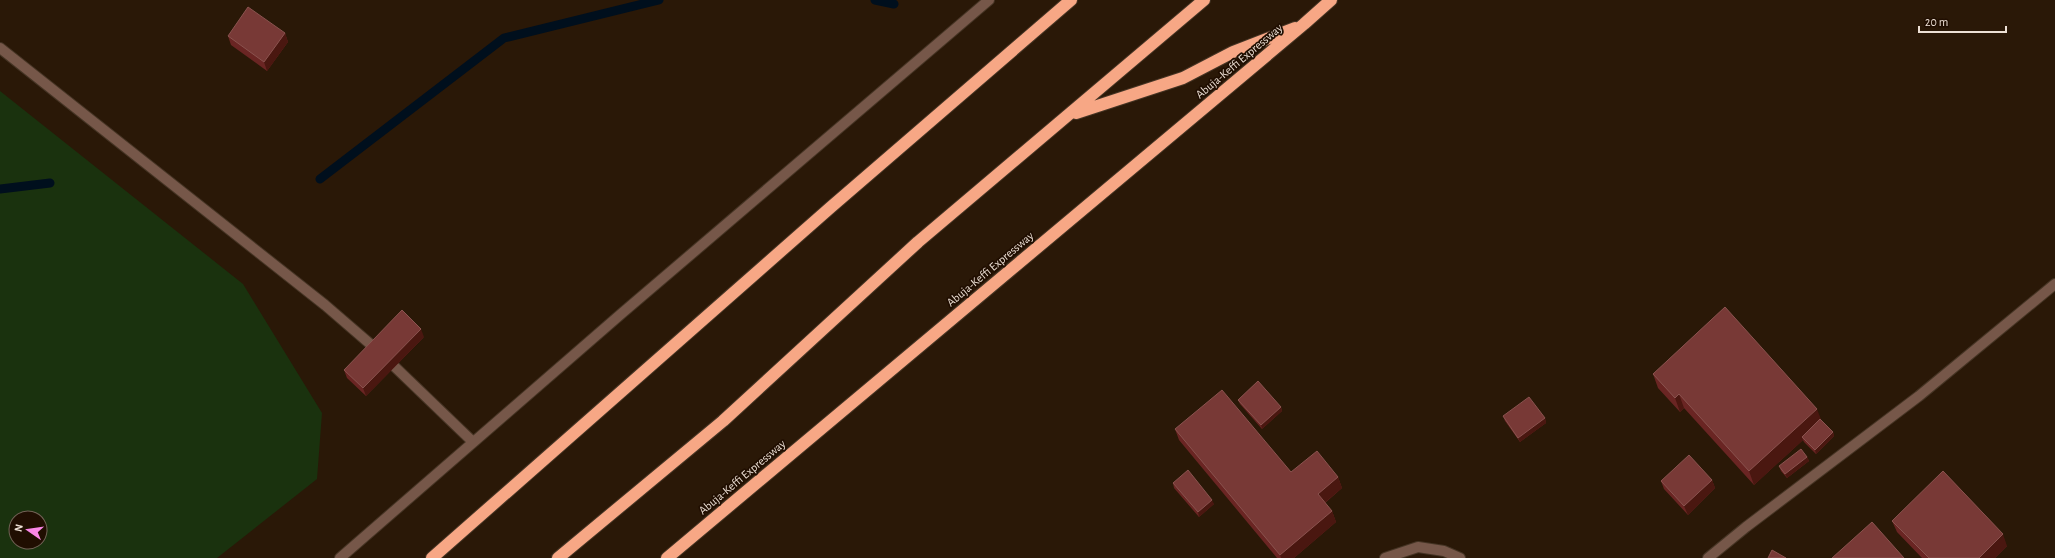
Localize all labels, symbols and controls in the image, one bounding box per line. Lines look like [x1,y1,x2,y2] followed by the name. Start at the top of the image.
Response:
[1919,8,2006,34] scale bar
[1925,16,1948,28] text: 20 m
[1193,21,1285,101] street label: Abuja-Keffi Expressway
[944,229,1036,309] street label: Abuja-Keffi Expressway
[696,437,788,517] street label: Abuja-Keffi Expressway
[8,510,48,550] north arrow
[13,523,25,533] text: N

